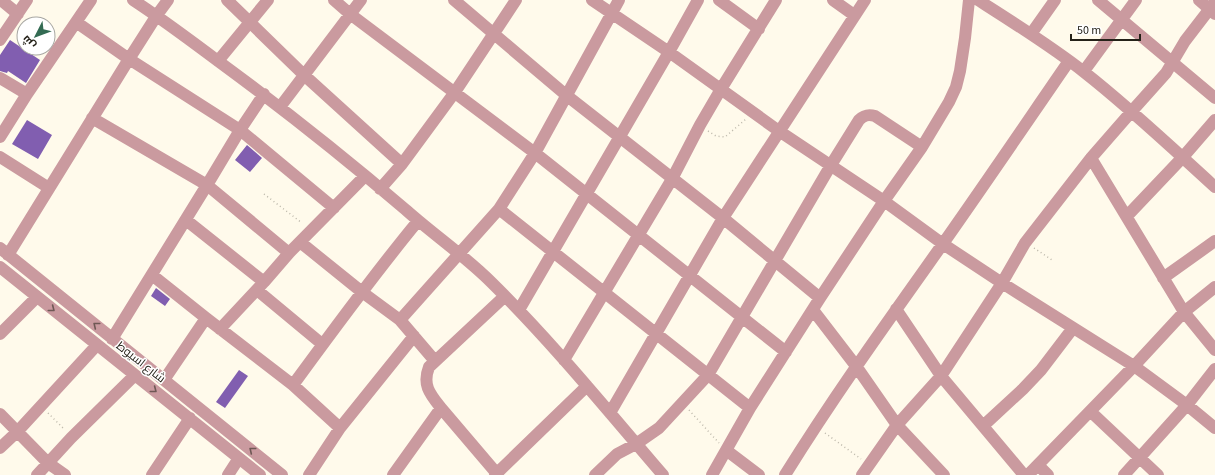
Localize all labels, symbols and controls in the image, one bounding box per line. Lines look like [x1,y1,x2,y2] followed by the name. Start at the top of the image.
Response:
[16,16,56,56] north arrow
[1071,16,1140,42] scale bar
[1077,22,1101,39] text: 50 m
[19,32,39,53] text: ش
[48,304,55,311] one-way arrow
[93,323,100,330] one-way arrow
[112,338,169,387] street label: شارع اسيوط
[150,385,157,392] one-way arrow
[249,448,257,455] one-way arrow

